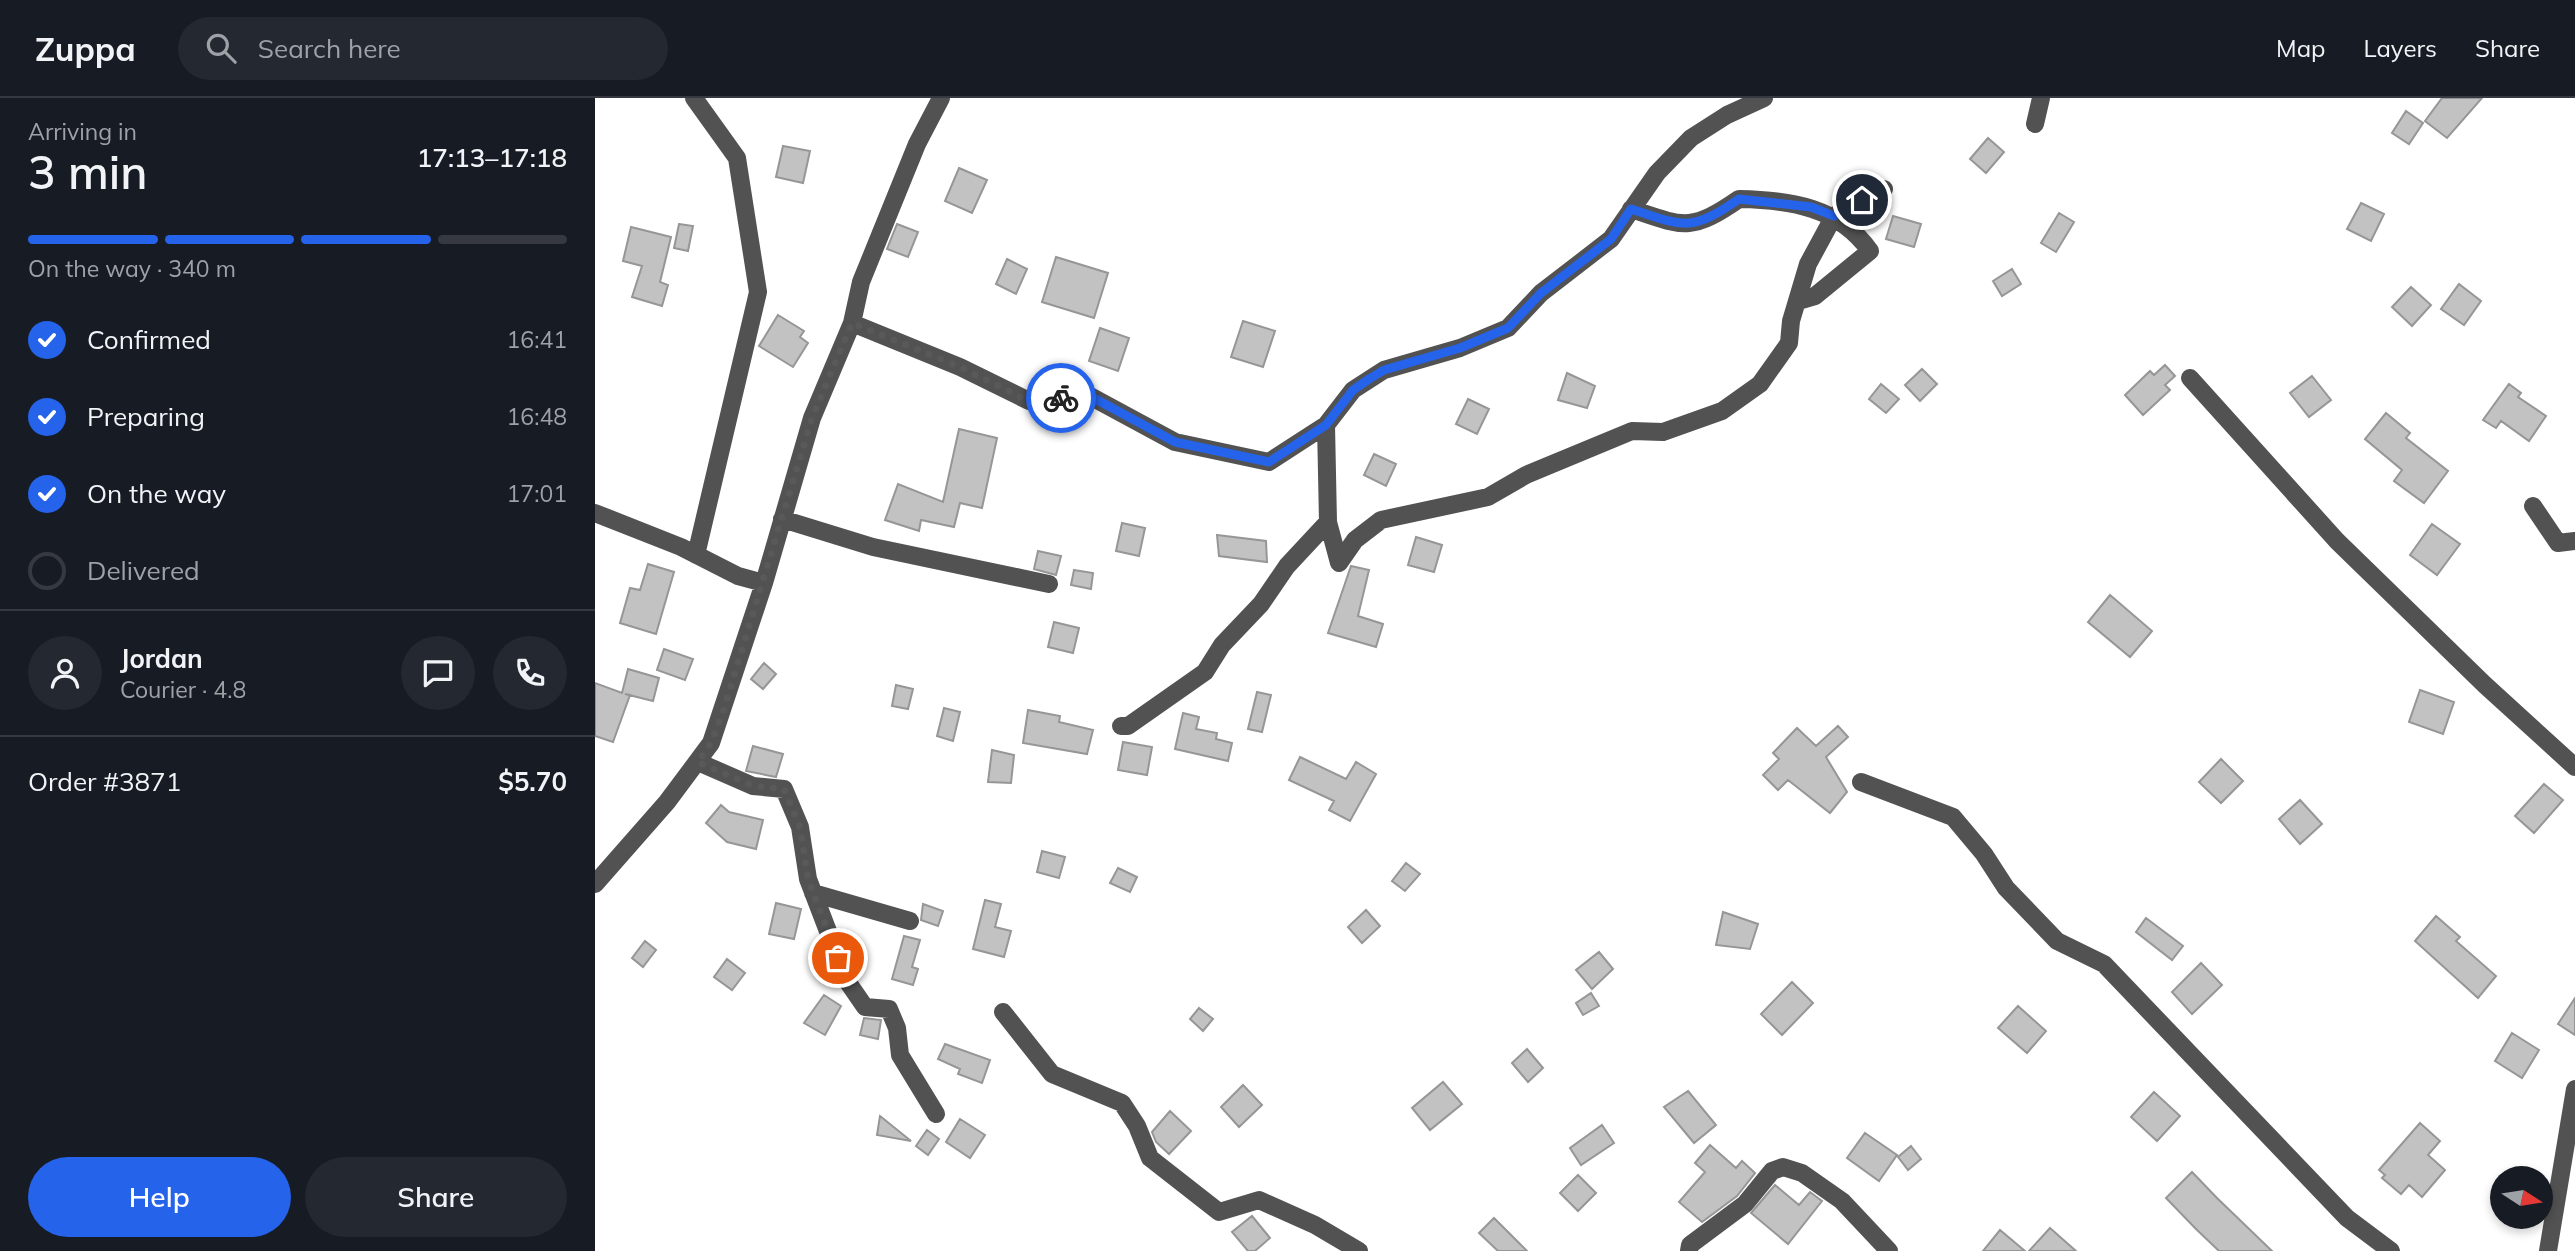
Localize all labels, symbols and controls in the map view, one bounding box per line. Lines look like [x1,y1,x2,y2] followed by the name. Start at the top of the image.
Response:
[178,17,668,80] search box
[35,28,136,69] text: Zuppa
[202,29,240,67] icon: search
[258,32,401,65] text: Search here
[2276,33,2325,63] text: Map
[2363,33,2437,63] text: Layers
[2475,33,2540,63] text: Share
[28,117,137,146] text: Arriving in
[417,141,567,174] text: 17:13–17:18
[28,143,147,201] text: 3 min
[1832,170,1892,230] pin
[1843,181,1881,219] icon: home
[28,254,236,283] text: On the way · 340 m
[28,321,66,359] icon: check
[87,323,211,356] text: Confirmed
[507,325,567,354] text: 16:41
[1026,363,1096,433] courier
[1042,379,1080,417] icon: bike
[28,398,66,436] icon: check
[87,400,205,433] text: Preparing
[507,402,567,431] text: 16:48
[28,475,66,513] icon: check
[87,477,226,510] text: On the way
[507,479,567,508] text: 17:01
[87,554,200,587] text: Delivered
[28,636,102,710] button: person
[401,636,475,710] button: chat
[493,636,567,710] button: phone
[120,642,203,675] text: Jordan
[120,675,246,704] text: Courier · 4.8
[28,765,181,798] text: Order #3871
[498,765,567,798] text: $5.70
[808,928,868,988] pin
[819,939,857,977] icon: bag
[28,1157,291,1237] button: Help
[305,1157,567,1237] button: Share
[2490,1166,2553,1228] north arrow
[2490,1166,2553,1229] map controls

